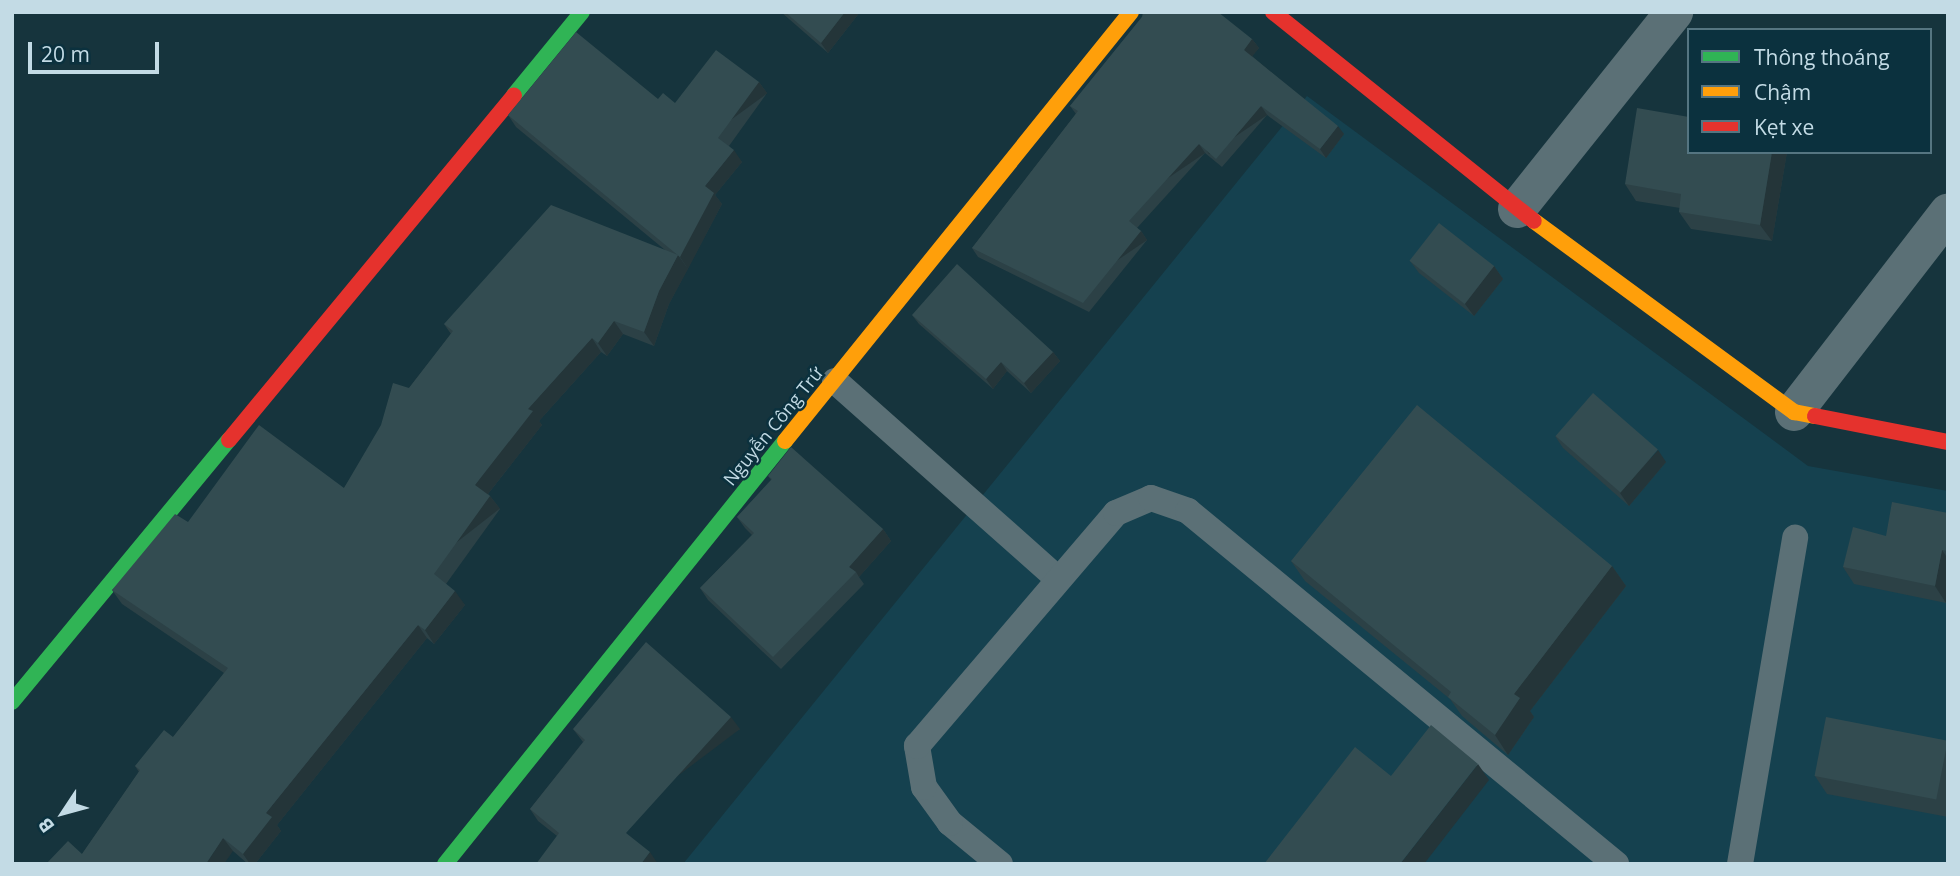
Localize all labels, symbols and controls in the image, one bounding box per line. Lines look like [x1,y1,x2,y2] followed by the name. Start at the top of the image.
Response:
[32,28,163,72] scale bar
[1687,28,1932,154] legend
[41,40,90,68] text: 20 m
[1754,43,1890,71] text: Thông thoáng
[1754,78,1811,106] text: Chậm
[1754,113,1814,141] text: Kẹt xe
[719,362,827,490] street label: Nguyễn Công Trứ
[28,778,98,848] north arrow
[32,813,60,838] text: B

